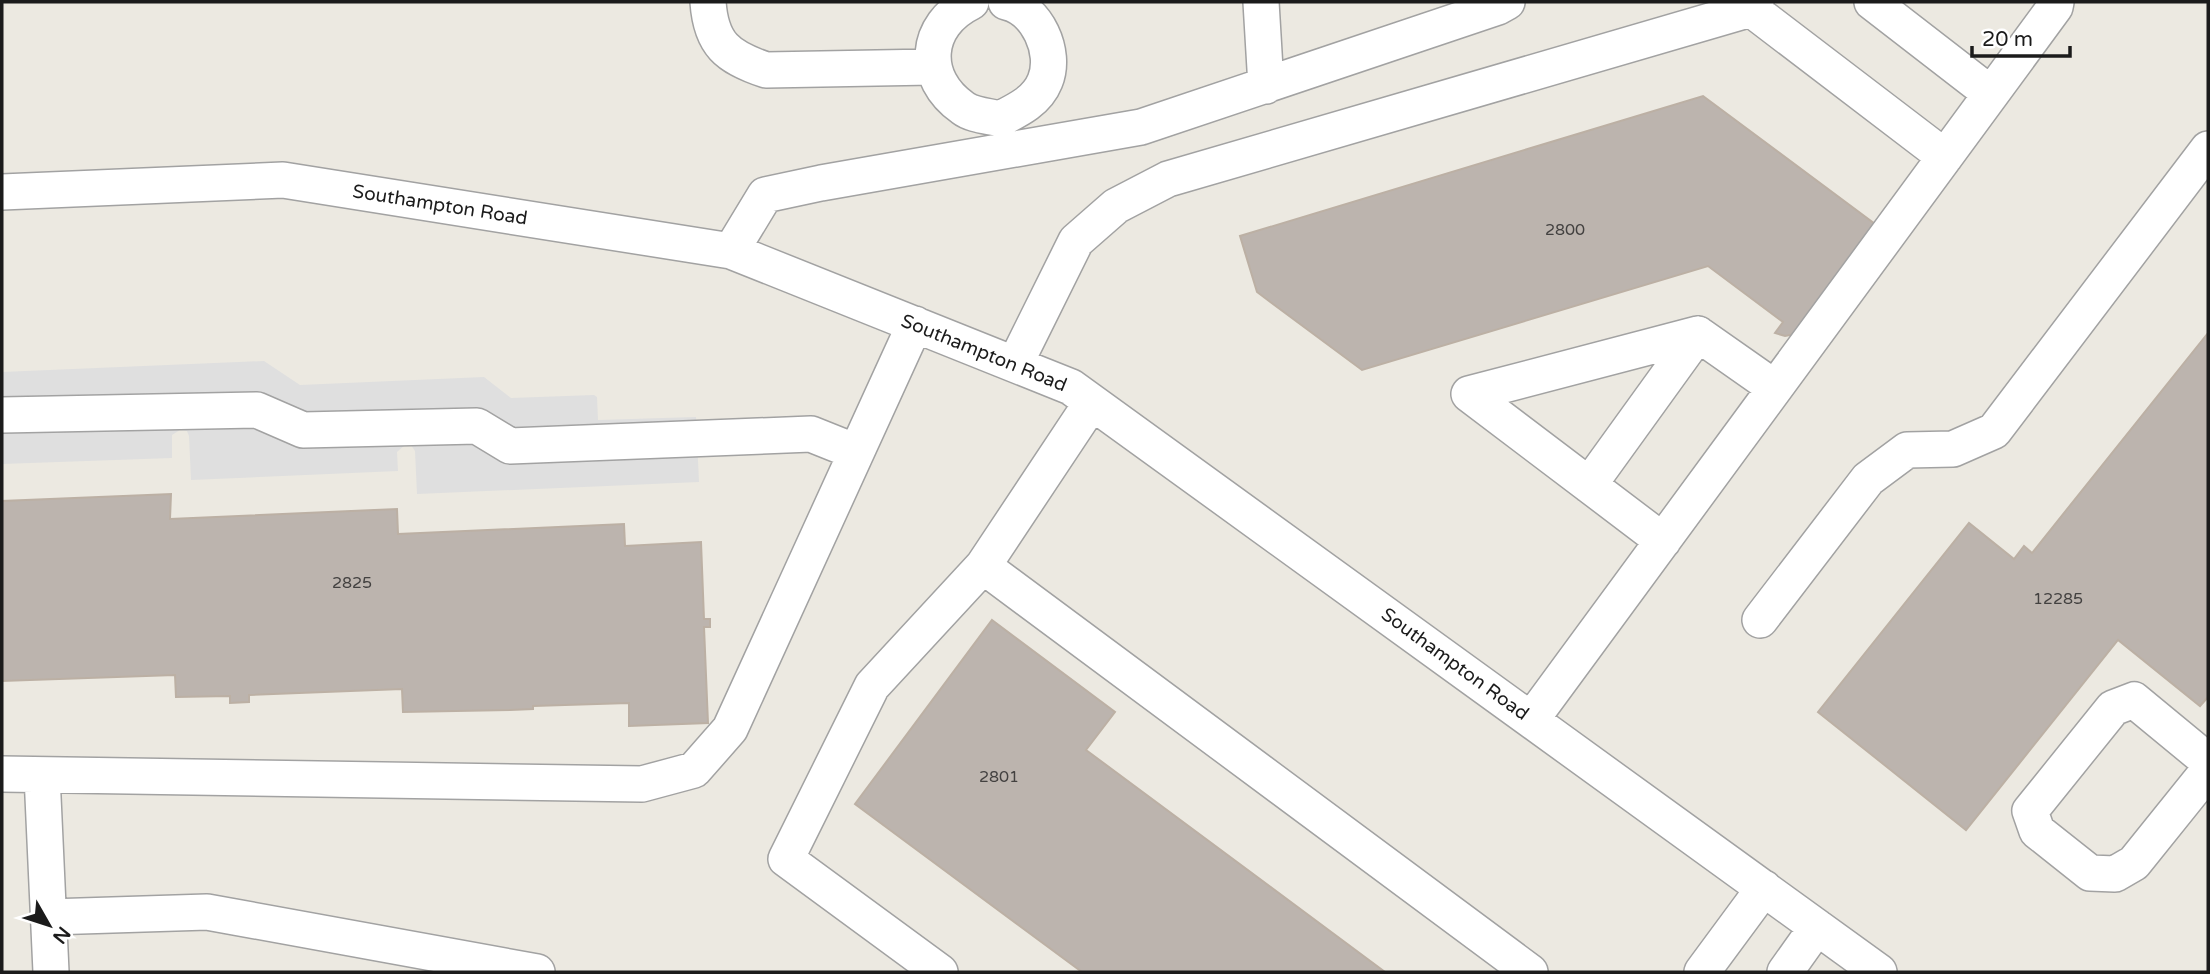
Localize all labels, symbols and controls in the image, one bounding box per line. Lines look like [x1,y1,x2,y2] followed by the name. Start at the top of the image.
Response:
[1972,14,2070,58] scale bar
[1982,27,2033,52] text: 20 m
[351,180,529,230] street label: Southampton Road
[1545,220,1585,240] house number: 2800
[898,310,1070,396] street label: Southampton Road
[332,573,372,593] house number: 2825
[2033,589,2083,609] house number: 12285
[1377,603,1533,725] street label: Southampton Road
[979,767,1019,787] house number: 2801
[14,890,84,960] north arrow
[48,922,75,948] text: N

